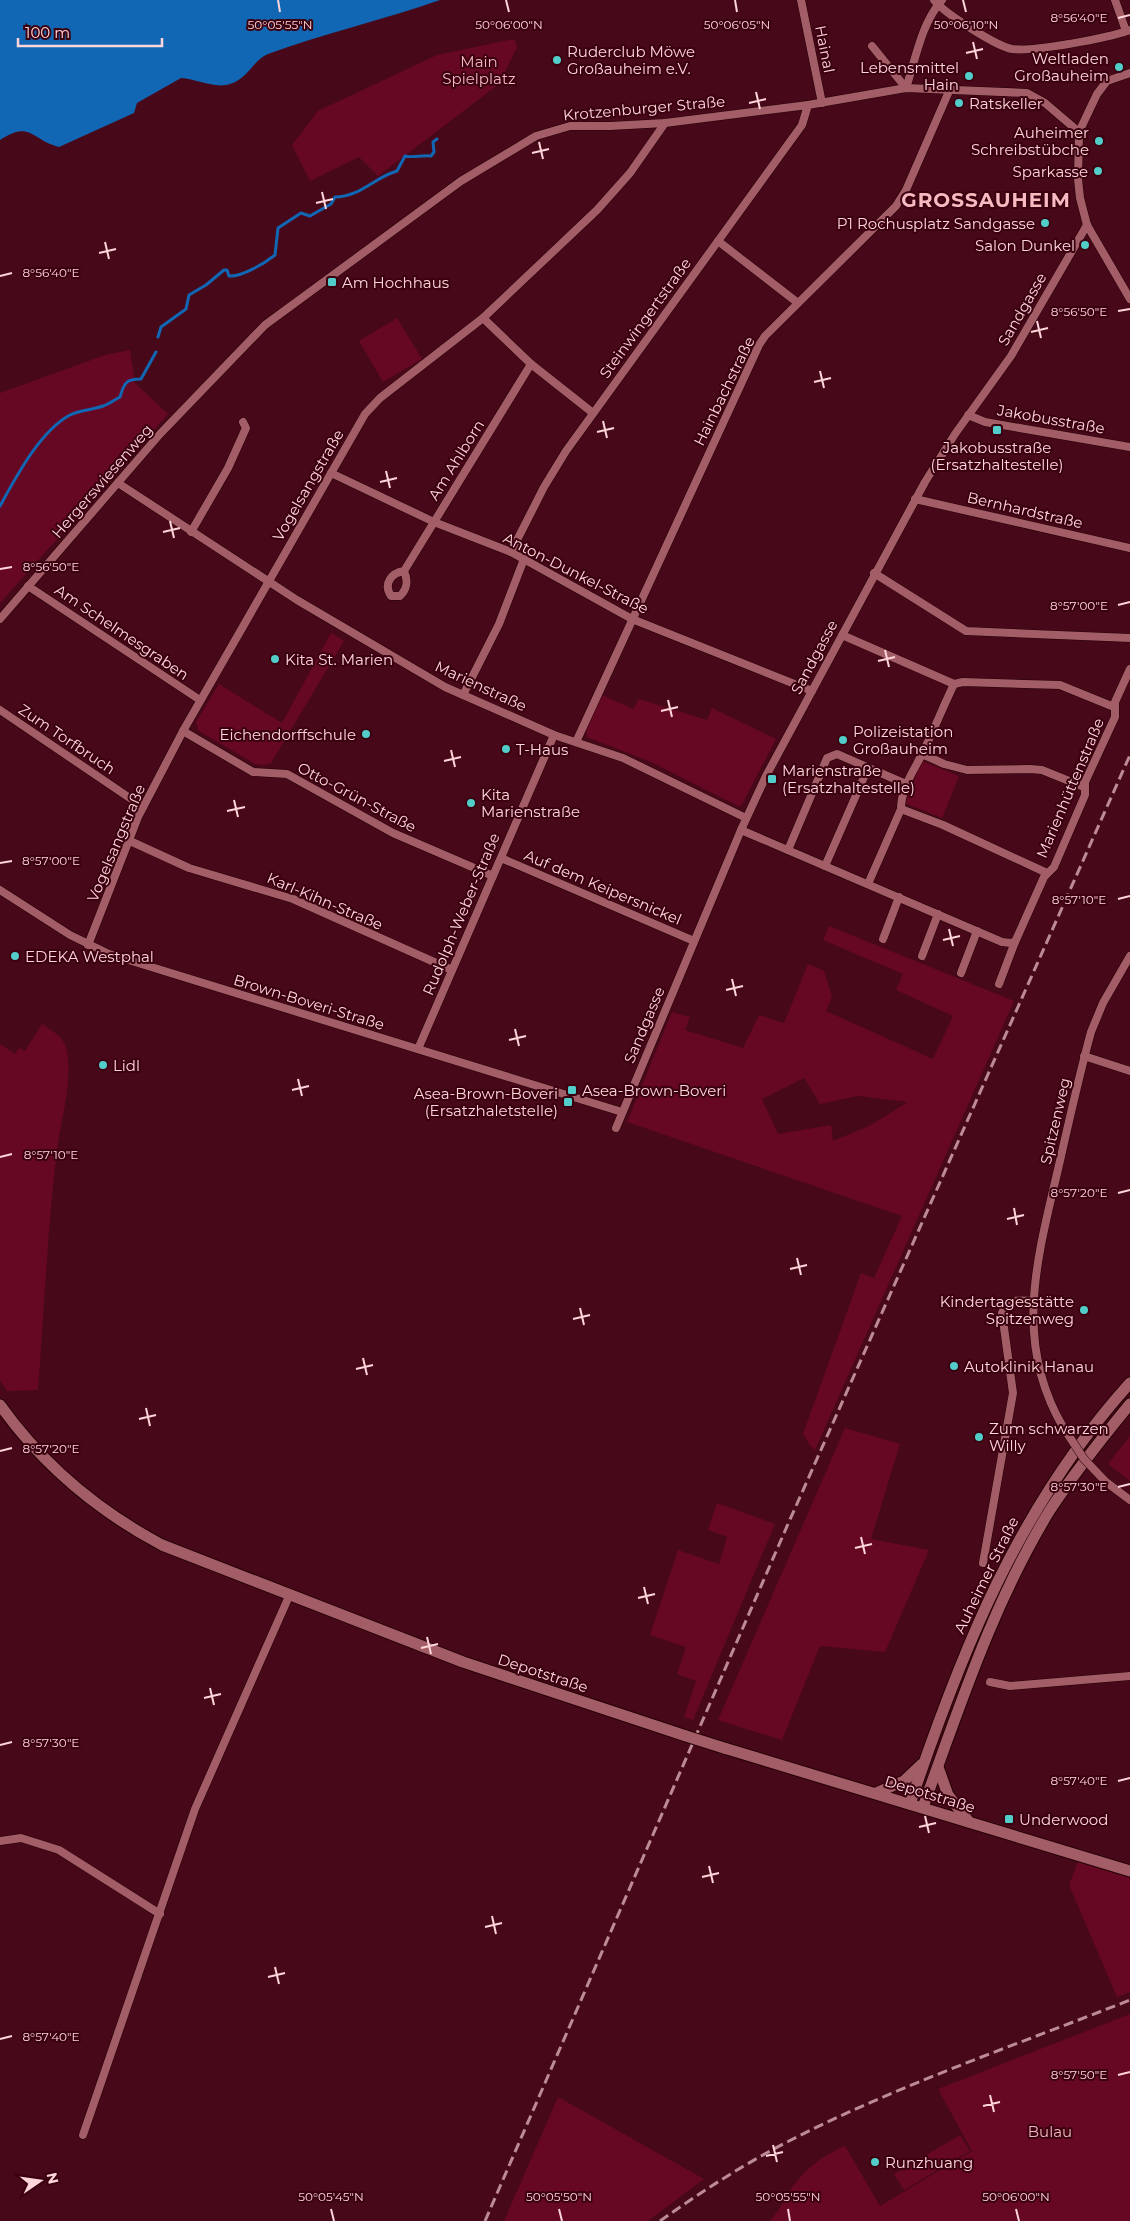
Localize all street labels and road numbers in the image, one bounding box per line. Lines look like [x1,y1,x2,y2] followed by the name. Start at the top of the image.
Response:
[811,24,839,74] street label: Hainal
[562,91,726,125] street label: Krotzenburger Straße
[595,254,695,382] street label: Steinwingertstraße
[993,269,1051,349] street label: Sandgasse
[689,333,759,449] street label: Hainbachstraße
[995,400,1106,438] street label: Jakobusstraße
[424,416,488,504] street label: Am Ahlborn
[47,420,157,542] street label: Hergerswiesenweg
[268,426,348,544] street label: Vogelsangstraße
[965,487,1085,533] street label: Bernhardstraße
[500,528,652,618] street label: Anton-Dunkel-Straße
[51,580,193,684] street label: Am Schelmesgraben
[787,617,841,697] street label: Sandgasse
[432,656,530,716] street label: Marienstraße
[15,700,119,778] street label: Zum Torfbruch
[1032,715,1108,861] street label: Marienhüttenstraße
[294,758,420,836] street label: Otto-Grün-Straße
[83,781,149,905] street label: Vogelsangstraße
[418,830,504,998] street label: Rudolph-Weber-Straße
[522,845,684,929] street label: Auf dem Keipersnickel
[264,868,386,934] street label: Karl-Kihn-Straße
[231,970,387,1034] street label: Brown-Boveri-Straße
[619,984,669,1066] street label: Sandgasse
[1036,1076,1074,1166] street label: Spitzenweg
[950,1514,1022,1636] street label: Auheimer Straße
[495,1649,591,1697] street label: Depotstraße
[882,1771,978,1817] street label: Depotstraße

